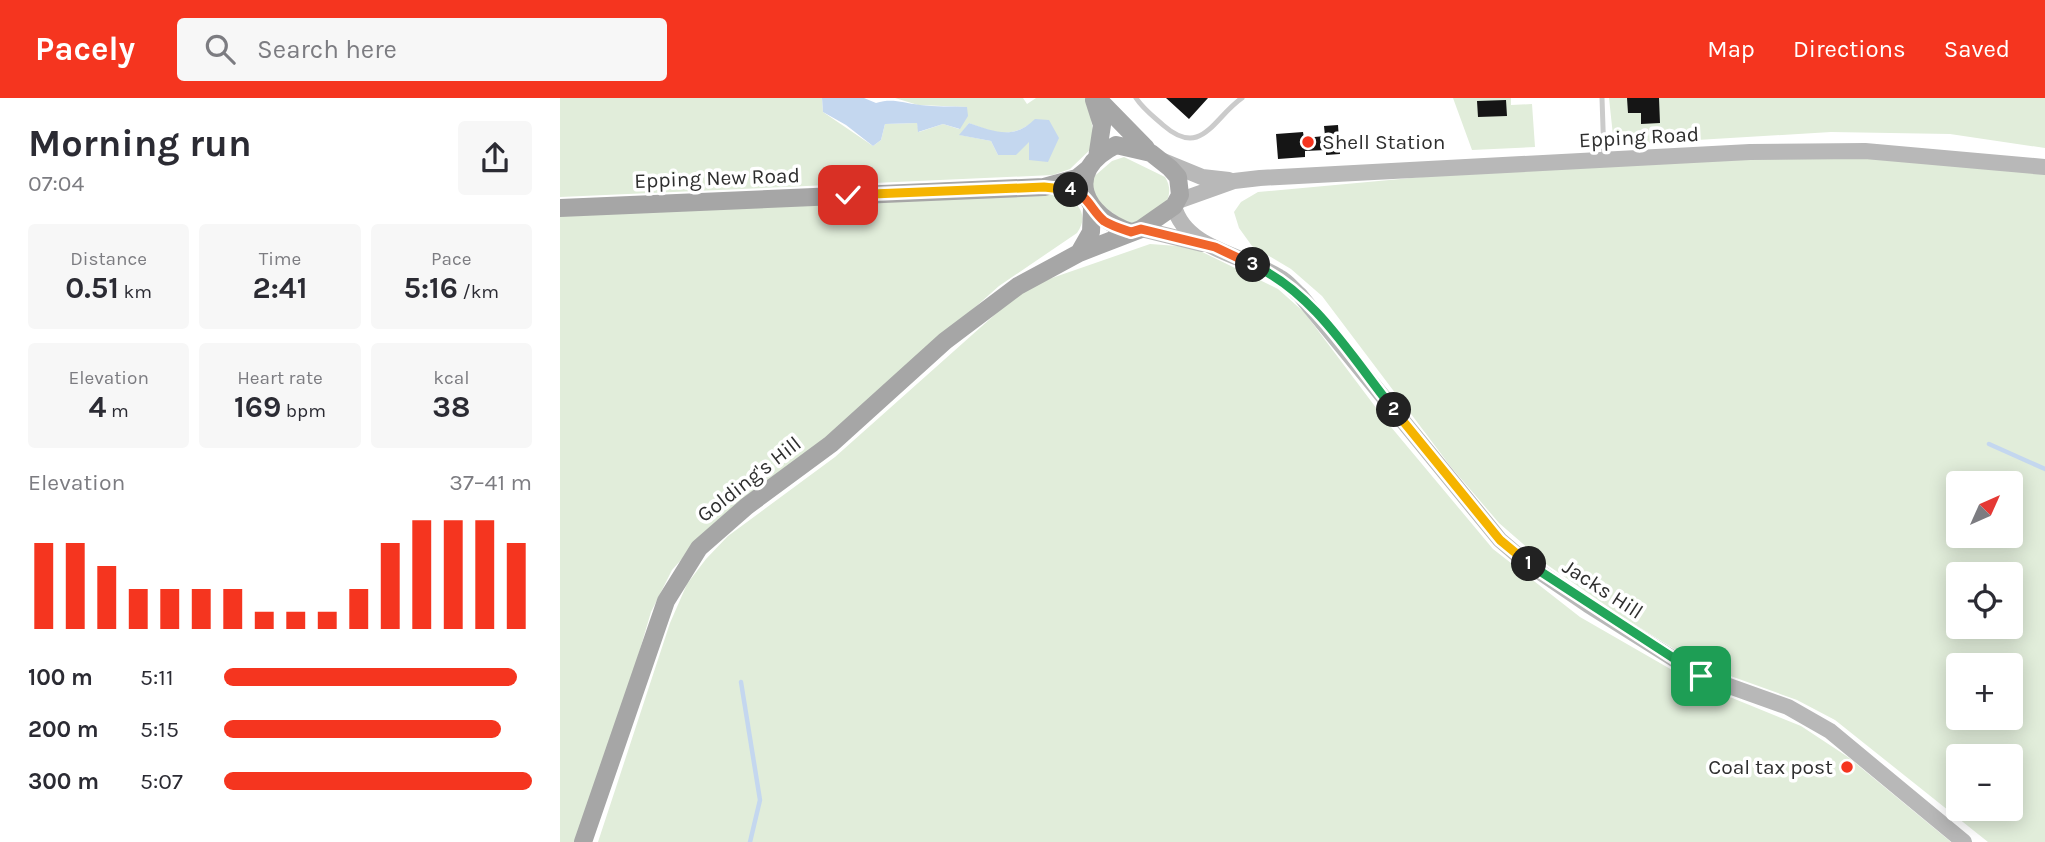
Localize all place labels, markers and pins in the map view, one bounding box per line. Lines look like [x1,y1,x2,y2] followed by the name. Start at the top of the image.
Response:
[1322,130,1445,154] place label: Shell Station
[1300,134,1316,150] marker: Shell Station
[818,165,878,225] pin
[1054,172,1088,208] pin: 4
[1236,248,1270,282] pin: 3
[1376,392,1412,428] pin: 2
[1511,546,1546,582] pin: 1
[1671,646,1731,706] pin
[1708,755,1833,779] place label: Coal tax post
[1839,759,1855,775] marker: Coal tax post

